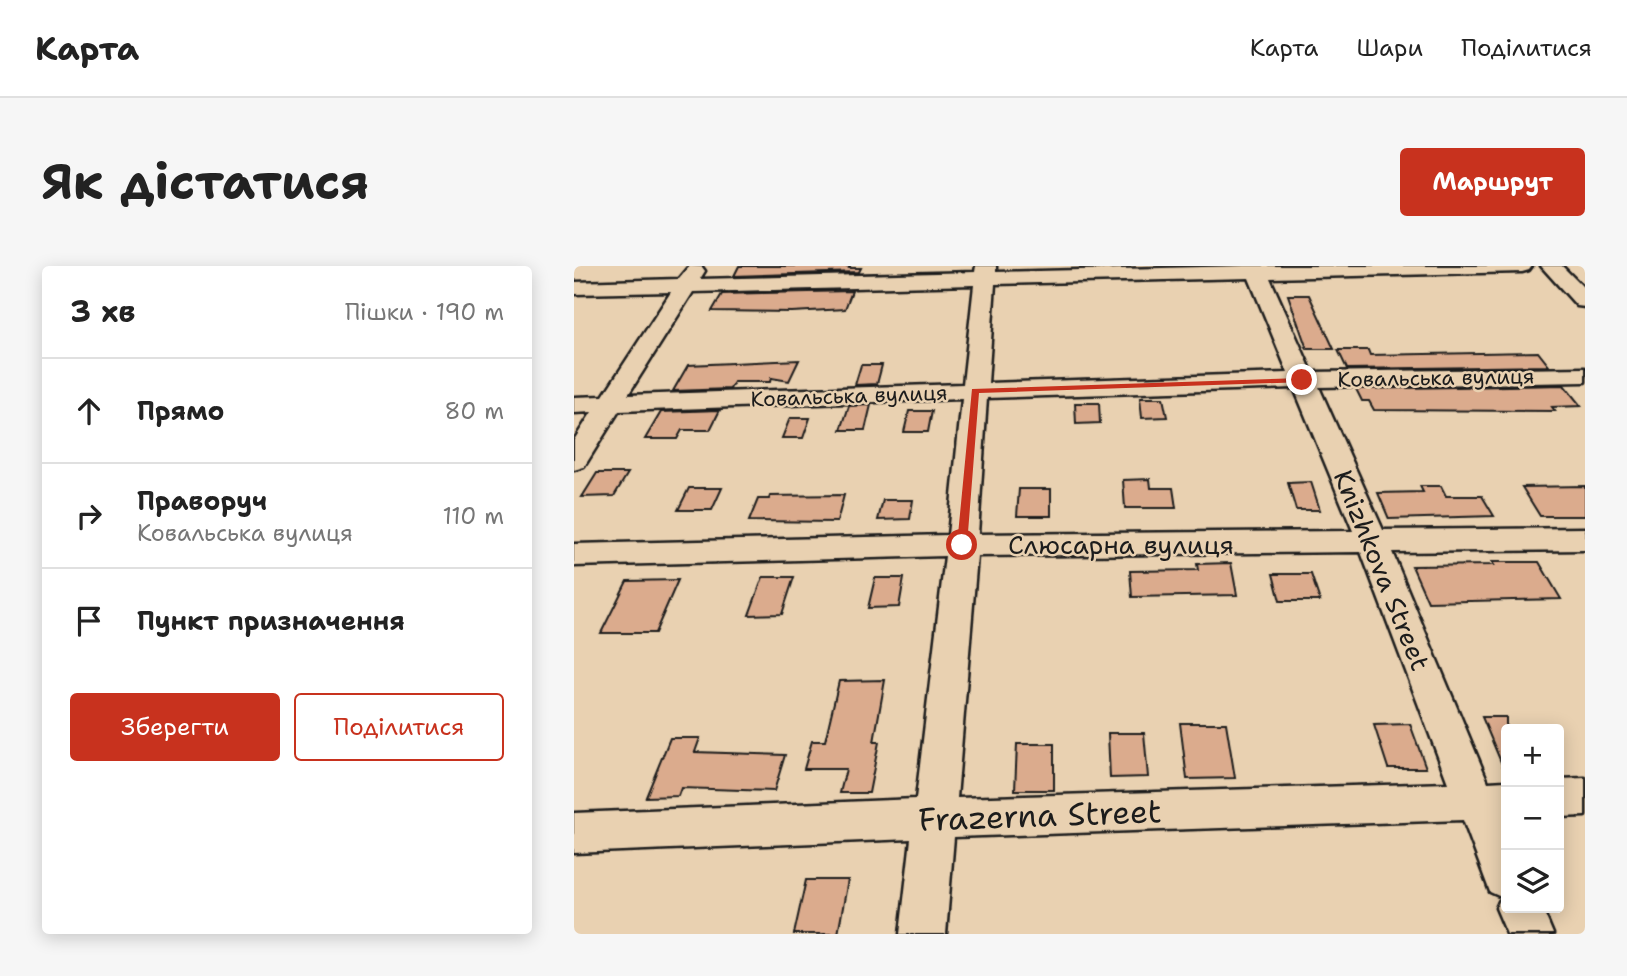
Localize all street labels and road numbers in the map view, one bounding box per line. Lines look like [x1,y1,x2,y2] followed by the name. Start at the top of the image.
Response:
[1337,362,1535,394] street label: Ковальська вулиця
[750,379,948,413] street label: Ковальська вулиця
[1326,465,1438,675] street label: Knizhkova Street
[1008,527,1234,562] street label: Слюсарна вулиця
[918,789,1162,841] street label: Frazerna Street

